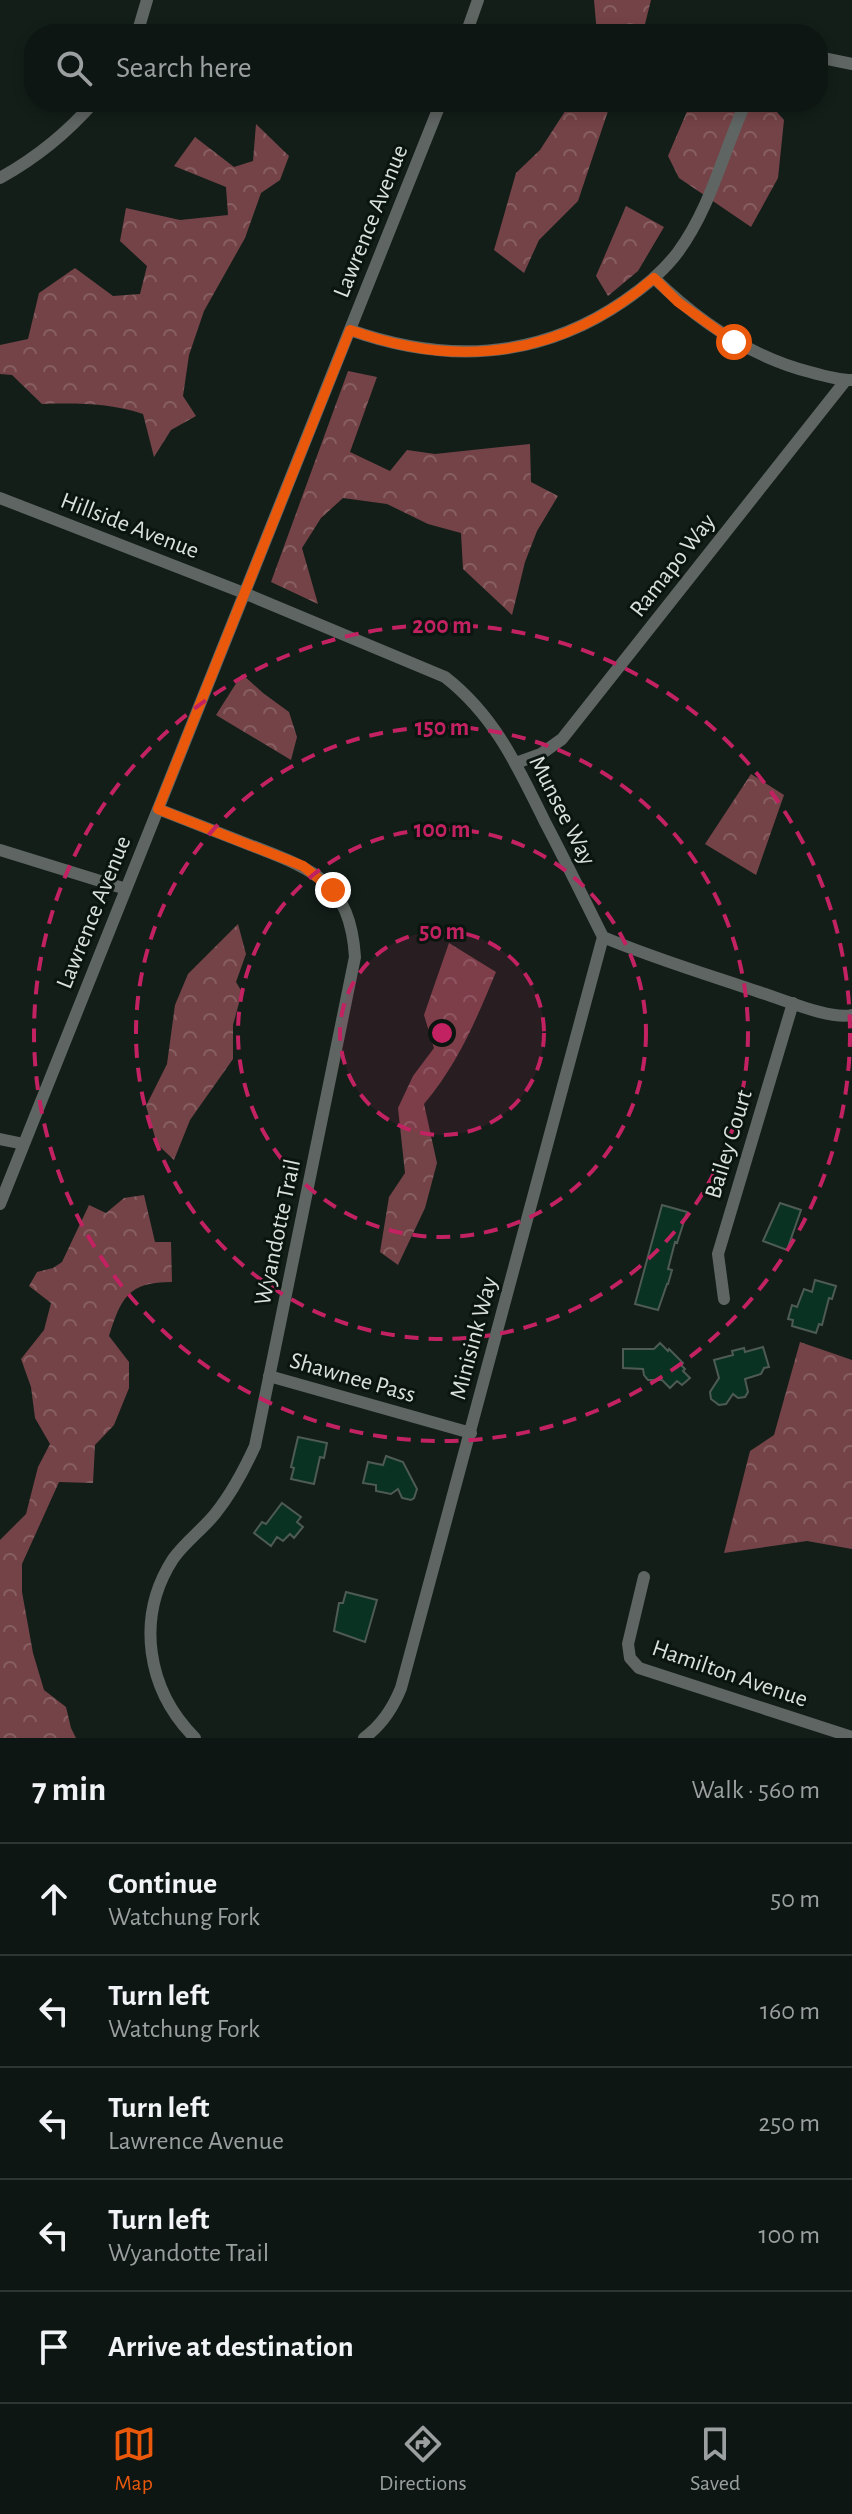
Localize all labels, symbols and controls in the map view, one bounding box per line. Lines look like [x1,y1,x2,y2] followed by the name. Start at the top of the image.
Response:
[24,24,828,112] search box
[52,46,96,90] icon: search
[116,53,252,83] text: Search here
[329,142,412,301] street label: Lawrence Avenue
[716,324,752,360] route start
[57,489,202,563] street label: Hillside Avenue
[625,510,720,622] street label: Ramapo Way
[412,614,472,638] text: 200 m
[415,716,469,740] text: 150 m
[524,752,600,869] street label: Munsee Way
[414,818,470,842] text: 100 m
[52,833,135,992] street label: Lawrence Avenue
[315,872,351,908] route end
[419,920,465,944] text: 50 m
[428,1019,456,1047] centre of rings
[701,1087,757,1201] street label: Bailey Court
[251,1157,305,1307] street label: Wyandotte Trail
[446,1274,502,1402] street label: Minisink Way
[287,1349,418,1407] street label: Shawnee Pass
[649,1636,811,1712] street label: Hamilton Avenue
[32,1773,106,1807] text: 7 min
[691,1777,820,1803] text: Walk · 560 m
[108,1869,217,1899] text: Continue
[32,1877,76,1921] icon: ahead
[770,1886,820,1912] text: 50 m
[108,1904,260,1930] text: Watchung Fork
[108,1981,209,2011] text: Turn left
[32,1989,76,2033] icon: left
[760,1998,820,2024] text: 160 m
[108,2016,260,2042] text: Watchung Fork
[108,2093,209,2123] text: Turn left
[32,2101,76,2145] icon: left
[758,2110,820,2136] text: 250 m
[108,2128,284,2154] text: Lawrence Avenue
[108,2205,209,2235] text: Turn left
[32,2213,76,2257] icon: left
[759,2222,820,2248] text: 100 m
[108,2240,269,2266] text: Wyandotte Trail
[32,2325,76,2369] icon: arrive
[108,2332,354,2362] text: Arrive at destination
[112,2422,156,2496] tab: Map
[379,2422,467,2496] tab: Directions
[690,2422,740,2496] tab: Saved

